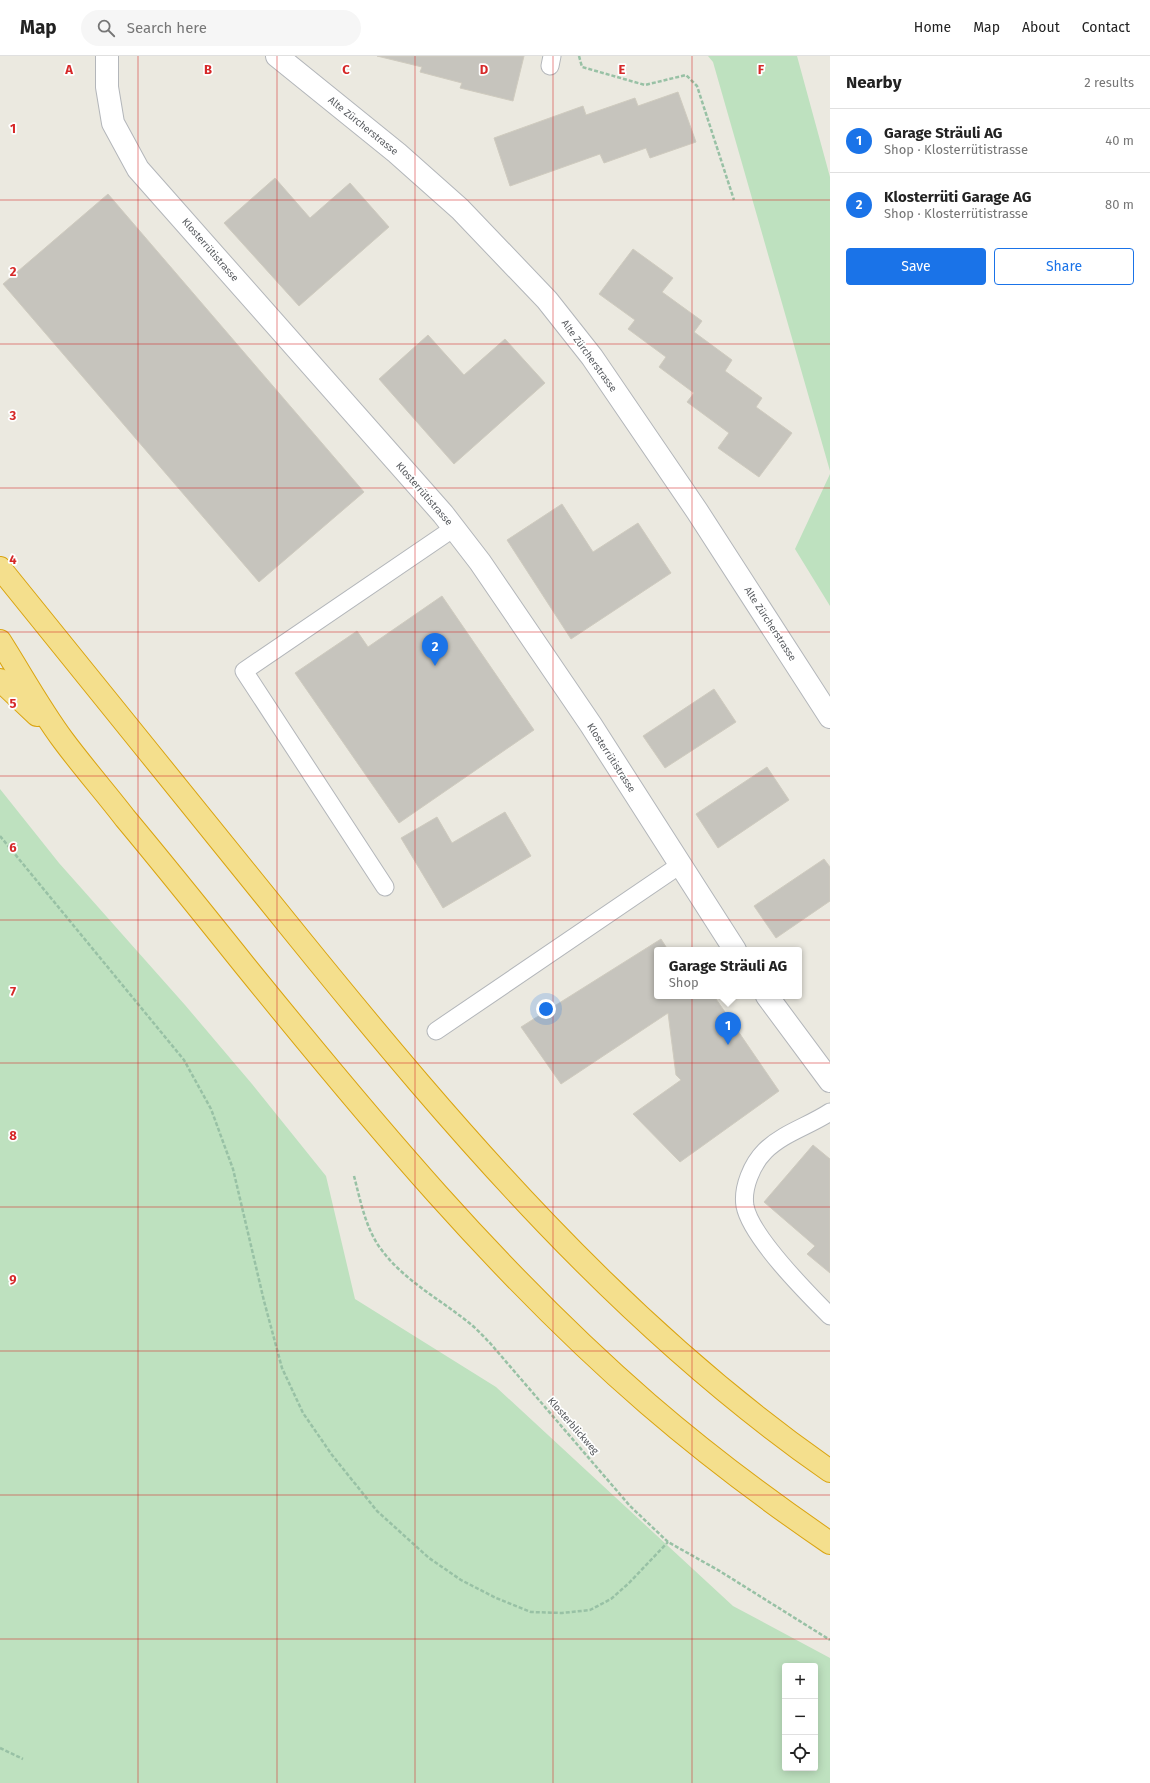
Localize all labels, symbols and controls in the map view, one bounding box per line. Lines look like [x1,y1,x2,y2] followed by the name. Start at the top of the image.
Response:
[81,10,361,46] search box
[20,16,57,39] text: Map
[95,17,117,39] icon: search
[127,19,207,37] text: Search here
[914,19,951,36] text: Home
[973,19,1000,36] text: Map
[1022,19,1060,36] text: About
[1082,19,1130,36] text: Contact
[64,62,73,77] text: A
[204,62,212,77] text: B
[342,62,350,77] text: C
[480,62,489,77] text: D
[619,62,626,77] text: E
[758,62,765,77] text: F
[846,72,901,93] text: Nearby
[1084,75,1134,90] text: 2 results
[326,94,400,158] street label: Alte Zürcherstrasse
[10,121,16,136] text: 1
[884,124,1003,142] text: Garage Sträuli AG
[856,133,862,148] text: 1
[1105,133,1134,148] text: 40 m
[884,142,1028,157] text: Shop · Klosterrütistrasse
[884,188,1031,206] text: Klosterrüti Garage AG
[856,197,862,212] text: 2
[1105,197,1134,212] text: 80 m
[884,206,1028,221] text: Shop · Klosterrütistrasse
[179,216,241,284] street label: Klosterrütistrasse
[846,248,986,285] button: Save
[994,248,1134,285] button: Share
[10,264,17,279] text: 2
[559,318,619,394] street label: Alte Zürcherstrasse
[9,408,17,423] text: 3
[393,460,455,528] street label: Klosterrütistrasse
[9,552,17,567] text: 4
[741,585,799,663] street label: Alte Zürcherstrasse
[422,633,448,666] pin: 2
[10,696,17,711] text: 5
[584,721,638,795] street label: Klosterrütistrasse
[9,840,17,855] text: 6
[654,947,802,999] popup
[669,957,787,975] text: Garage Sträuli AG
[669,975,699,990] text: Shop
[10,984,16,999] text: 7
[536,999,556,1019] your location
[715,1012,741,1045] pin: 1
[9,1128,17,1143] text: 8
[9,1272,17,1287] text: 9
[545,1395,601,1458] street label: Klosterblickweg
[782,1663,818,1771] map controls
[782,1663,818,1699] button: +
[782,1699,818,1735] button: −
[782,1735,818,1771] button: locate

